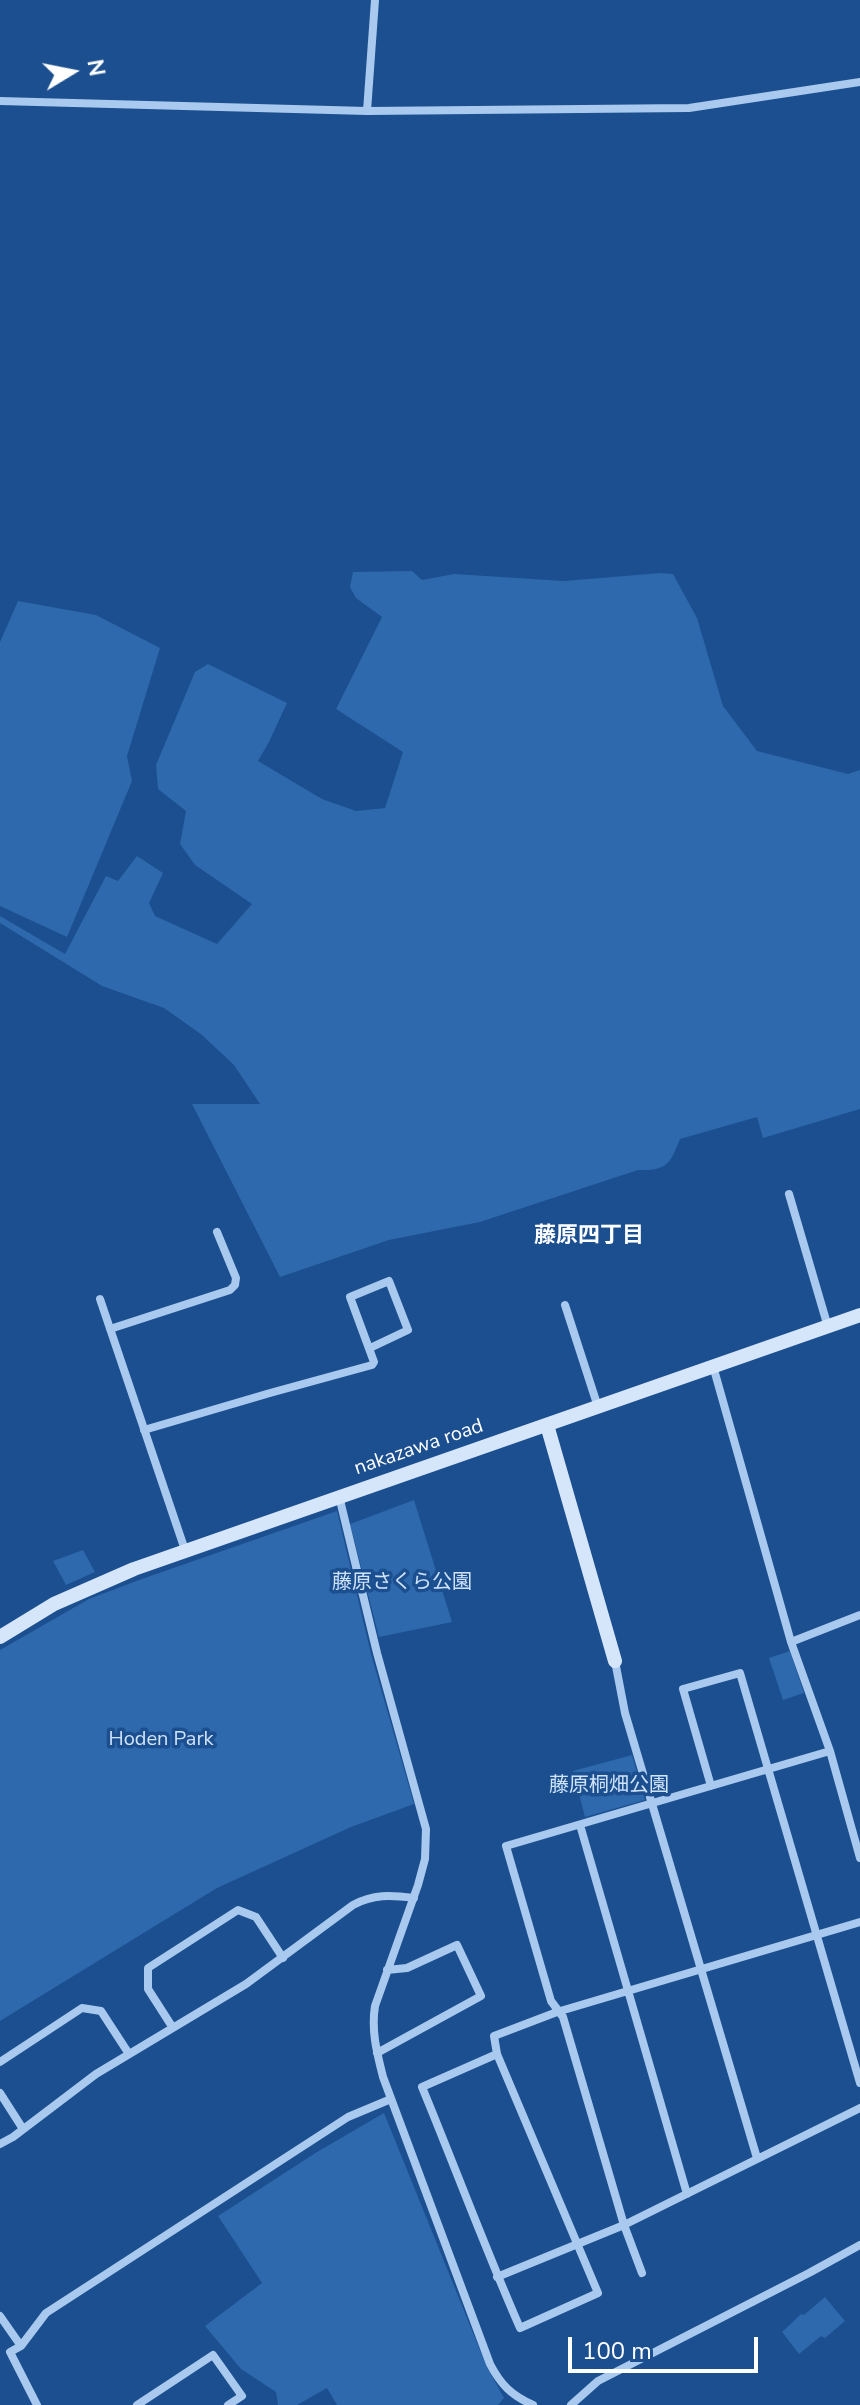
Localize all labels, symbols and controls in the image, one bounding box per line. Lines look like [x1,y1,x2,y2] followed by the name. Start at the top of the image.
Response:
[32,32,112,112] north arrow
[79,57,112,79] text: N
[534,1224,644,1250] district label: 藤原四丁目
[351,1415,487,1481] street label: nakazawa road
[332,1571,472,1595] park label: 藤原さくら公園
[108,1728,214,1752] park label: Hoden Park
[549,1774,669,1798] park label: 藤原桐畑公園
[572,2321,762,2371] scale bar
[582,2335,652,2367] text: 100 m

